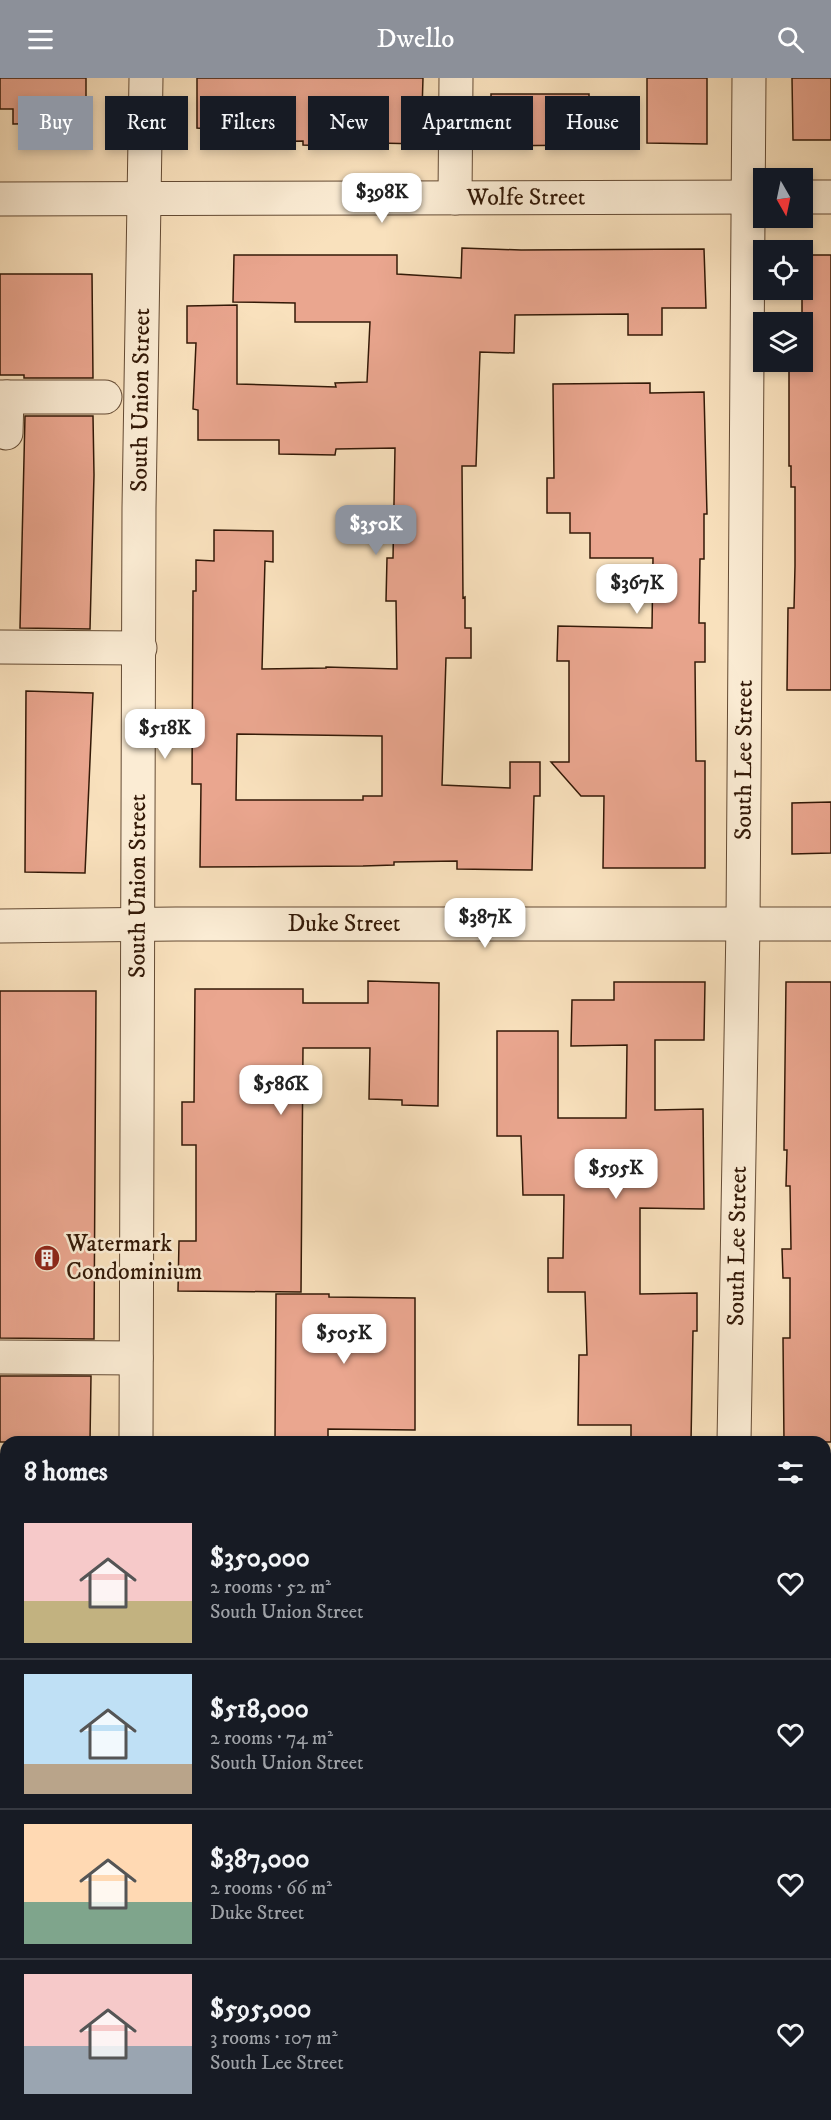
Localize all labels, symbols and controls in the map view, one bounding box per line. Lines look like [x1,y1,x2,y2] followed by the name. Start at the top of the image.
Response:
[377,22,454,56] text: Dwello
[24,23,57,56] icon: menu
[774,23,807,56] icon: search
[18,96,93,150] chip: Buy
[105,96,188,150] chip: Rent
[200,96,296,150] chip: Filters
[308,96,389,150] chip: New
[401,96,533,150] chip: Apartment
[545,96,640,150] chip: House
[753,168,813,228] north arrow
[753,168,813,372] map controls
[340,173,424,224] pin: $398K
[356,180,408,205] text: $398K
[465,182,586,213] street label: Wolfe Street
[753,240,813,300] button: locate
[124,307,157,492] street label: South Union Street
[753,312,813,372] button: layers
[334,505,418,556] pin: $350K
[349,512,403,537] text: $350K
[595,564,679,615] pin: $367K
[610,571,664,596] text: $367K
[729,679,760,840] street label: South Lee Street
[123,709,207,760] pin: $518K
[139,716,191,741] text: $518K
[122,794,153,978] street label: South Union Street
[443,898,527,949] pin: $387K
[459,905,511,930] text: $387K
[287,909,401,939] street label: Duke Street
[239,1065,323,1116] pin: $586K
[253,1072,309,1097] text: $586K
[574,1149,658,1200] pin: $595K
[589,1156,643,1181] text: $595K
[721,1165,754,1326] street label: South Lee Street
[65,1229,202,1287] place label: Watermark Condominium
[32,1243,62,1273] building icon: Watermark Condominium
[302,1314,386,1365] pin: $505K
[316,1321,372,1346] text: $505K
[24,1456,108,1489] text: 8 homes
[774,1456,807,1489] icon: filters
[210,1542,310,1575] text: $350,000
[72,1547,144,1619] icon: home
[774,1567,807,1600] icon: heart
[210,1575,331,1600] text: 2 rooms · 52 m²
[210,1600,363,1625] text: South Union Street
[210,1693,309,1726] text: $518,000
[72,1698,144,1770] icon: home
[774,1718,807,1751] icon: heart
[210,1726,333,1751] text: 2 rooms · 74 m²
[210,1751,363,1776] text: South Union Street
[210,1843,309,1876] text: $387,000
[72,1848,144,1920] icon: home
[774,1868,807,1901] icon: heart
[210,1876,332,1901] text: 2 rooms · 66 m²
[210,1901,304,1926] text: Duke Street
[210,1993,311,2026] text: $595,000
[72,1998,144,2070] icon: home
[774,2018,807,2051] icon: heart
[210,2026,338,2051] text: 3 rooms · 107 m²
[210,2051,344,2076] text: South Lee Street

